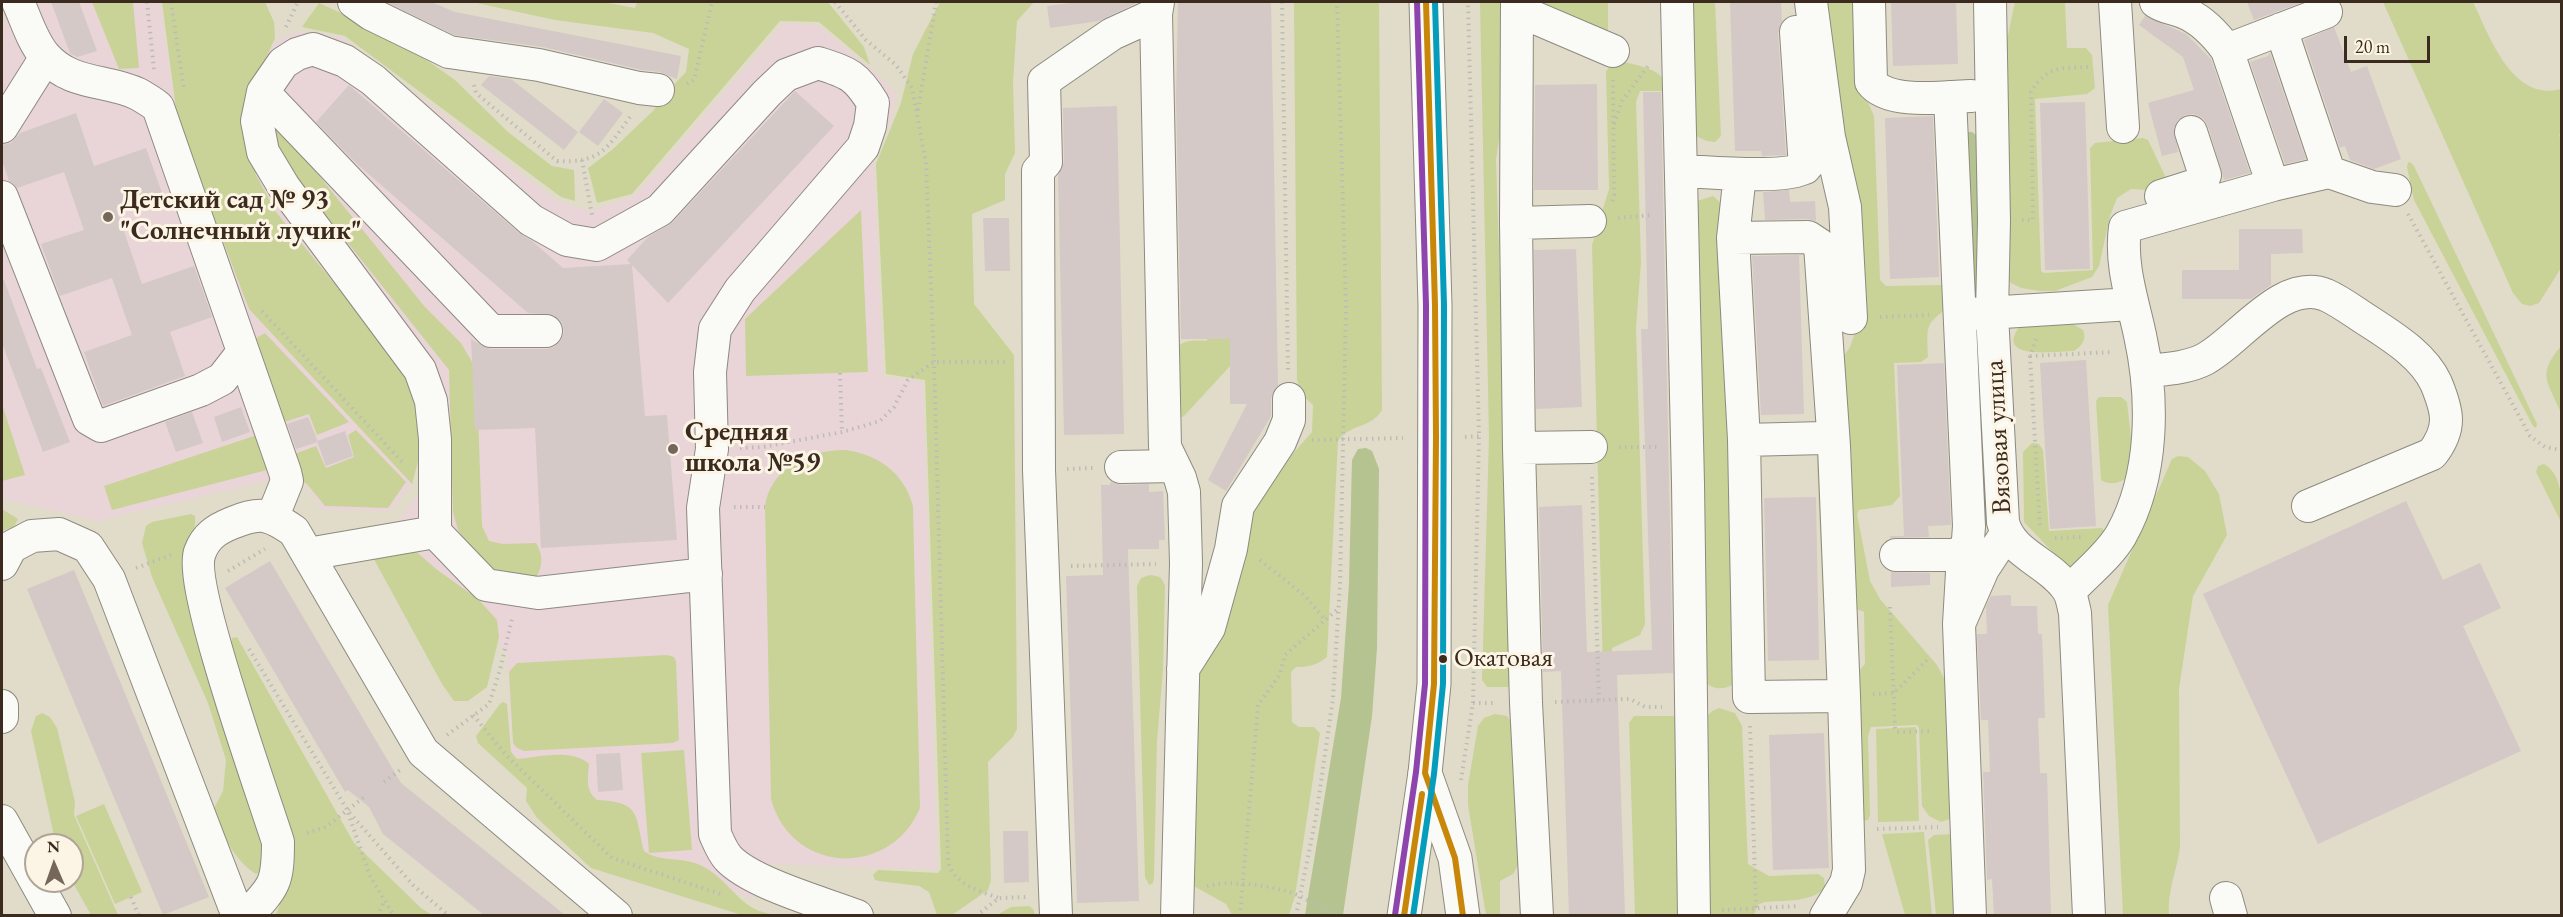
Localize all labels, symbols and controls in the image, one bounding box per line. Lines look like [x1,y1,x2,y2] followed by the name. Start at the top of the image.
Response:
[2347,24,2432,62] scale bar
[2355,35,2390,58] text: 20 m
[120,185,362,248] place label: Детский сад № 93 "Солнечный лучик"
[101,210,115,224] marker: Детский сад № 93 "Солнечный лучик"
[1979,359,2019,515] street label: Вязовая улица
[685,417,820,480] place label: Средняя школа №59
[666,442,680,456] marker: Средняя школа №59
[1454,643,1553,675] place label: Окатовая
[1437,653,1449,665] marker: Окатовая
[24,833,84,893] north arrow
[47,836,60,857] text: N

